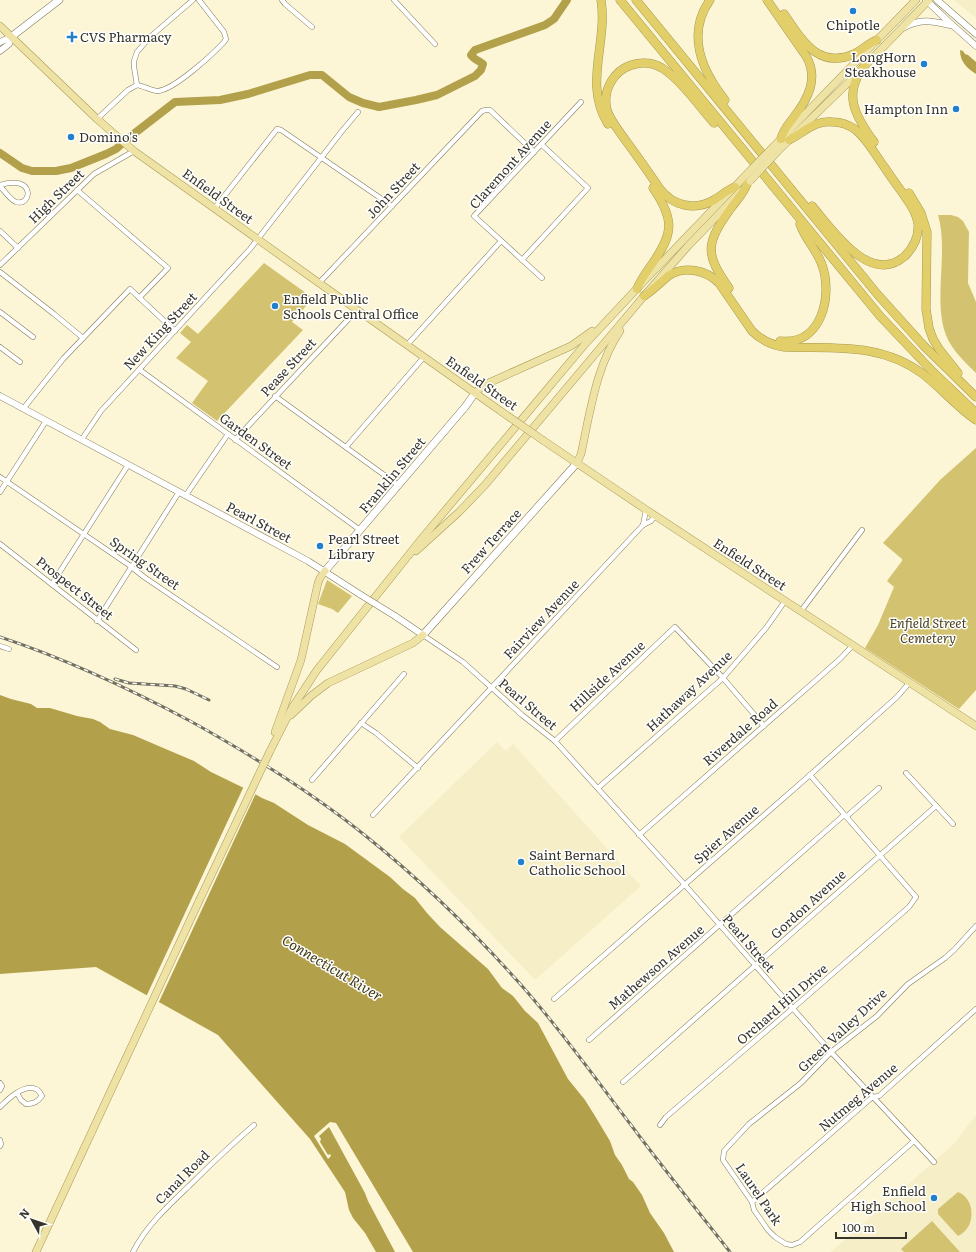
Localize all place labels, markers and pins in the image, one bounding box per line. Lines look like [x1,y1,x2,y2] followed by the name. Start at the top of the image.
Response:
[848,6,858,16] marker: Chipotle
[826,15,880,34] place label: Chipotle
[80,27,172,46] place label: CVS Pharmacy
[67,32,77,42] marker: CVS Pharmacy
[845,47,916,81] place label: LongHorn Steakhouse
[919,59,929,69] marker: LongHorn Steakhouse
[864,99,948,118] place label: Hampton Inn
[951,104,961,114] marker: Hampton Inn
[79,127,138,146] place label: Domino's
[66,132,76,142] marker: Domino's
[283,289,419,323] place label: Enfield Public Schools Central Office
[270,301,280,311] marker: Enfield Public Schools Central Office
[328,529,400,563] place label: Pearl Street Library
[315,541,325,551] marker: Pearl Street Library
[529,845,626,879] place label: Saint Bernard Catholic School
[516,857,526,867] marker: Saint Bernard Catholic School
[850,1181,927,1215] place label: Enfield High School
[929,1193,939,1203] marker: Enfield High School

